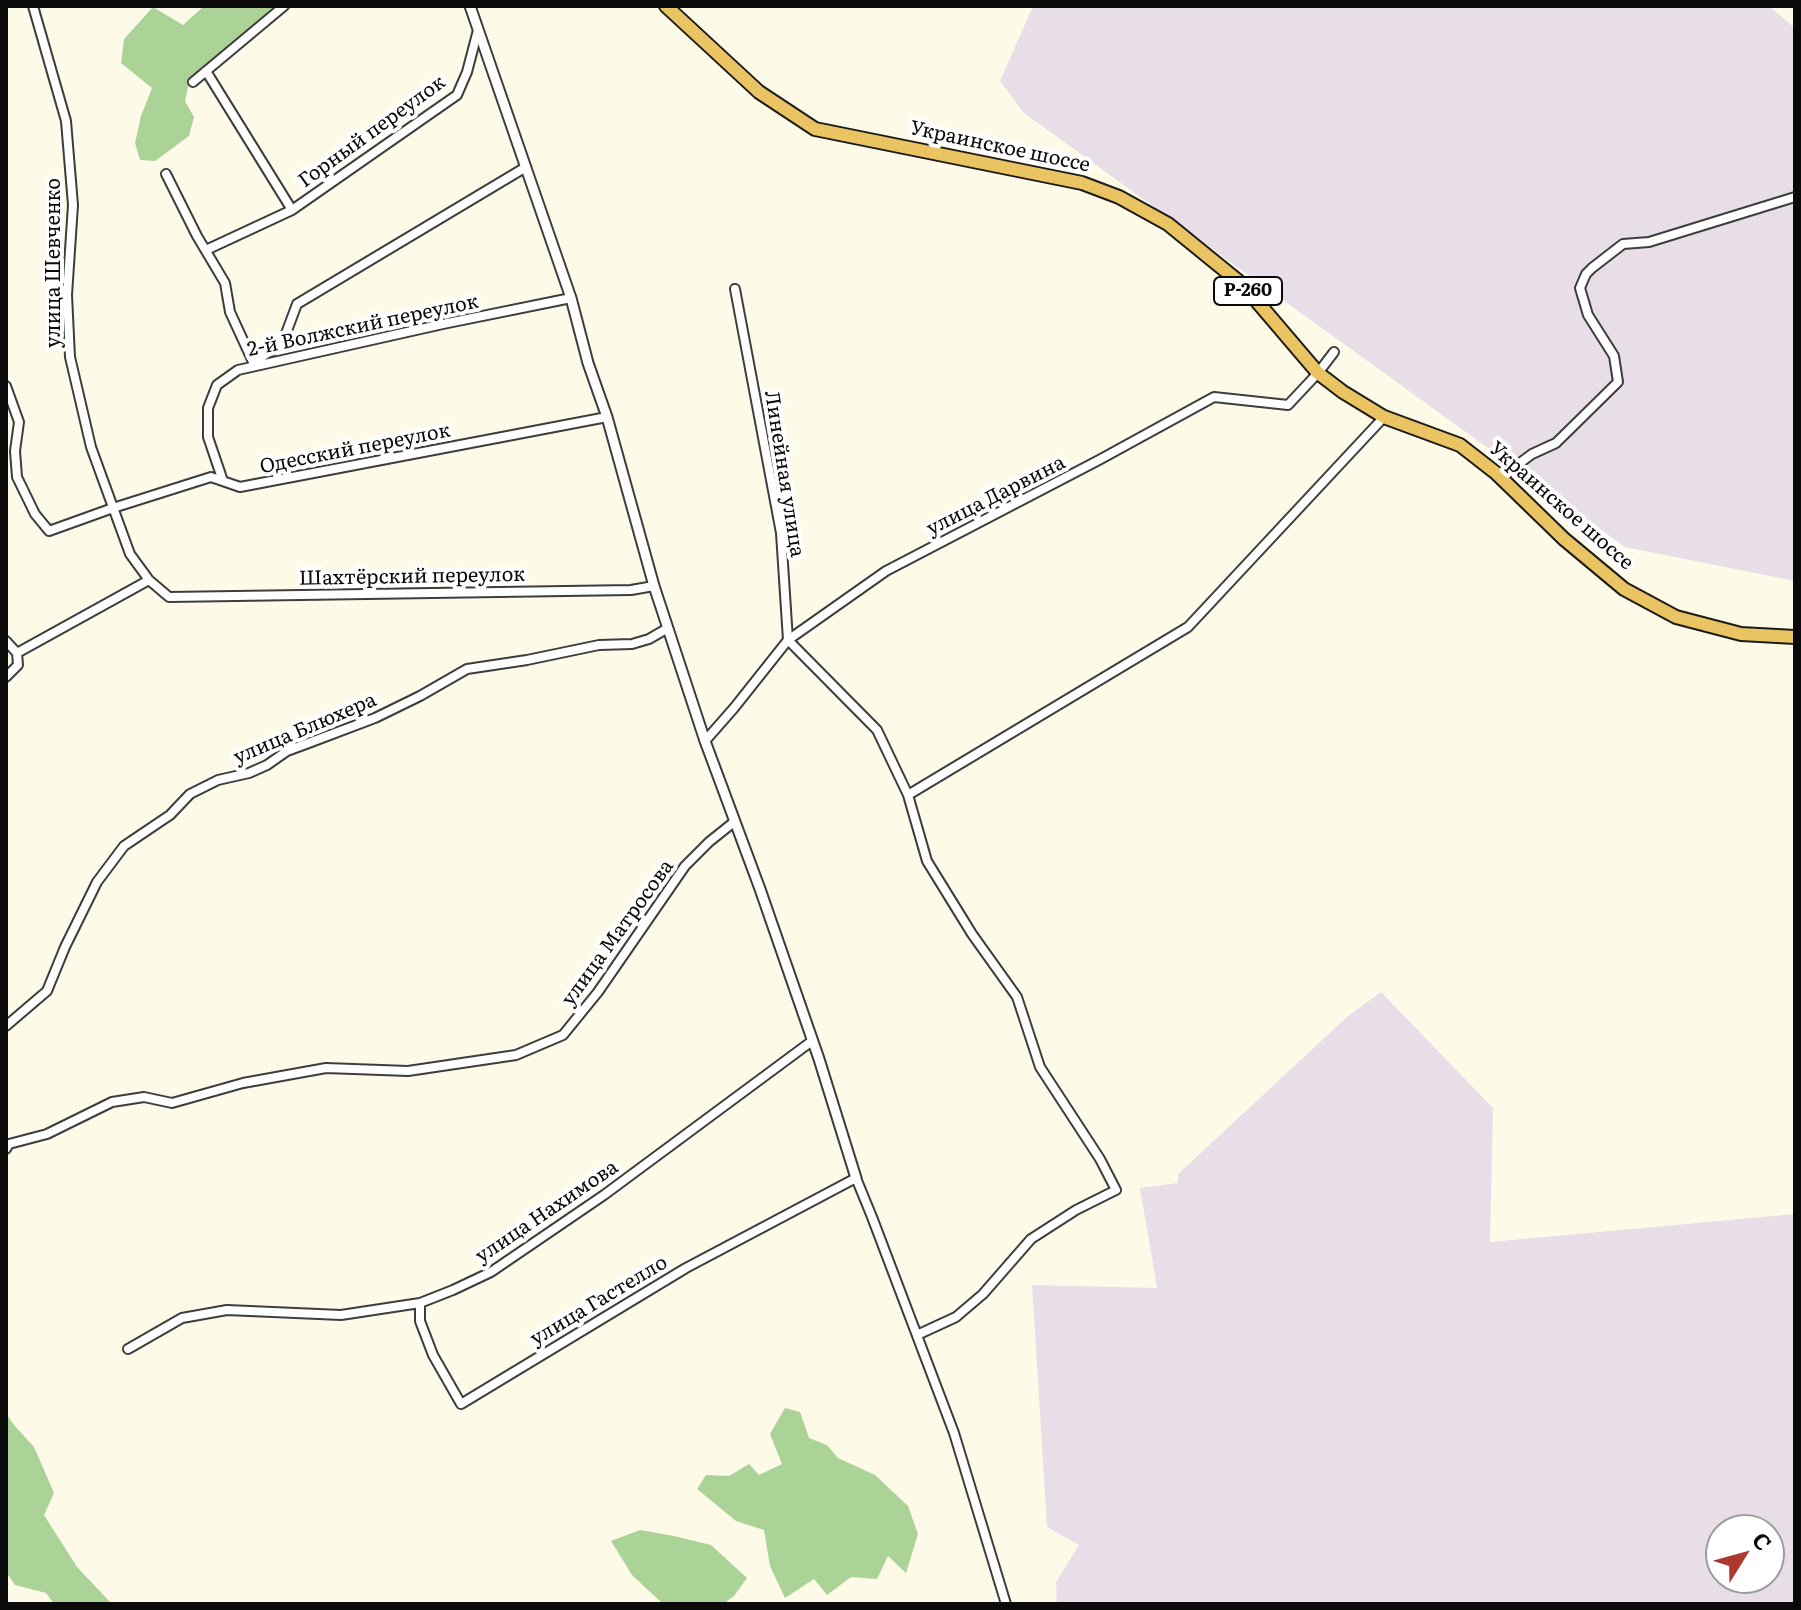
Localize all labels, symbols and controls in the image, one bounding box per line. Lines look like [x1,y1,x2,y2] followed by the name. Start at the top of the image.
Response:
[294,71,450,193] street label: Горный переулок
[908,116,1092,178] street label: Украинское шоссе
[42,178,66,348] street label: улица Шевченко
[1214,277,1282,305] road number: Р-260
[245,290,481,362] street label: 2-й Волжский переулок
[759,389,809,559] street label: Линейная улица
[258,419,452,479] street label: Одесский переулок
[1484,437,1638,575] street label: Украинское шоссе
[923,451,1069,541] street label: улица Дарвина
[299,563,525,591] street label: Шахтёрский переулок
[230,688,380,770] street label: улица Блюхера
[557,855,679,1011] street label: улица Матросова
[471,1155,623,1269] street label: улица Нахимова
[526,1251,672,1351] street label: улица Гастелло
[1705,1514,1785,1594] north arrow
[1745,1524,1781,1557] text: С

